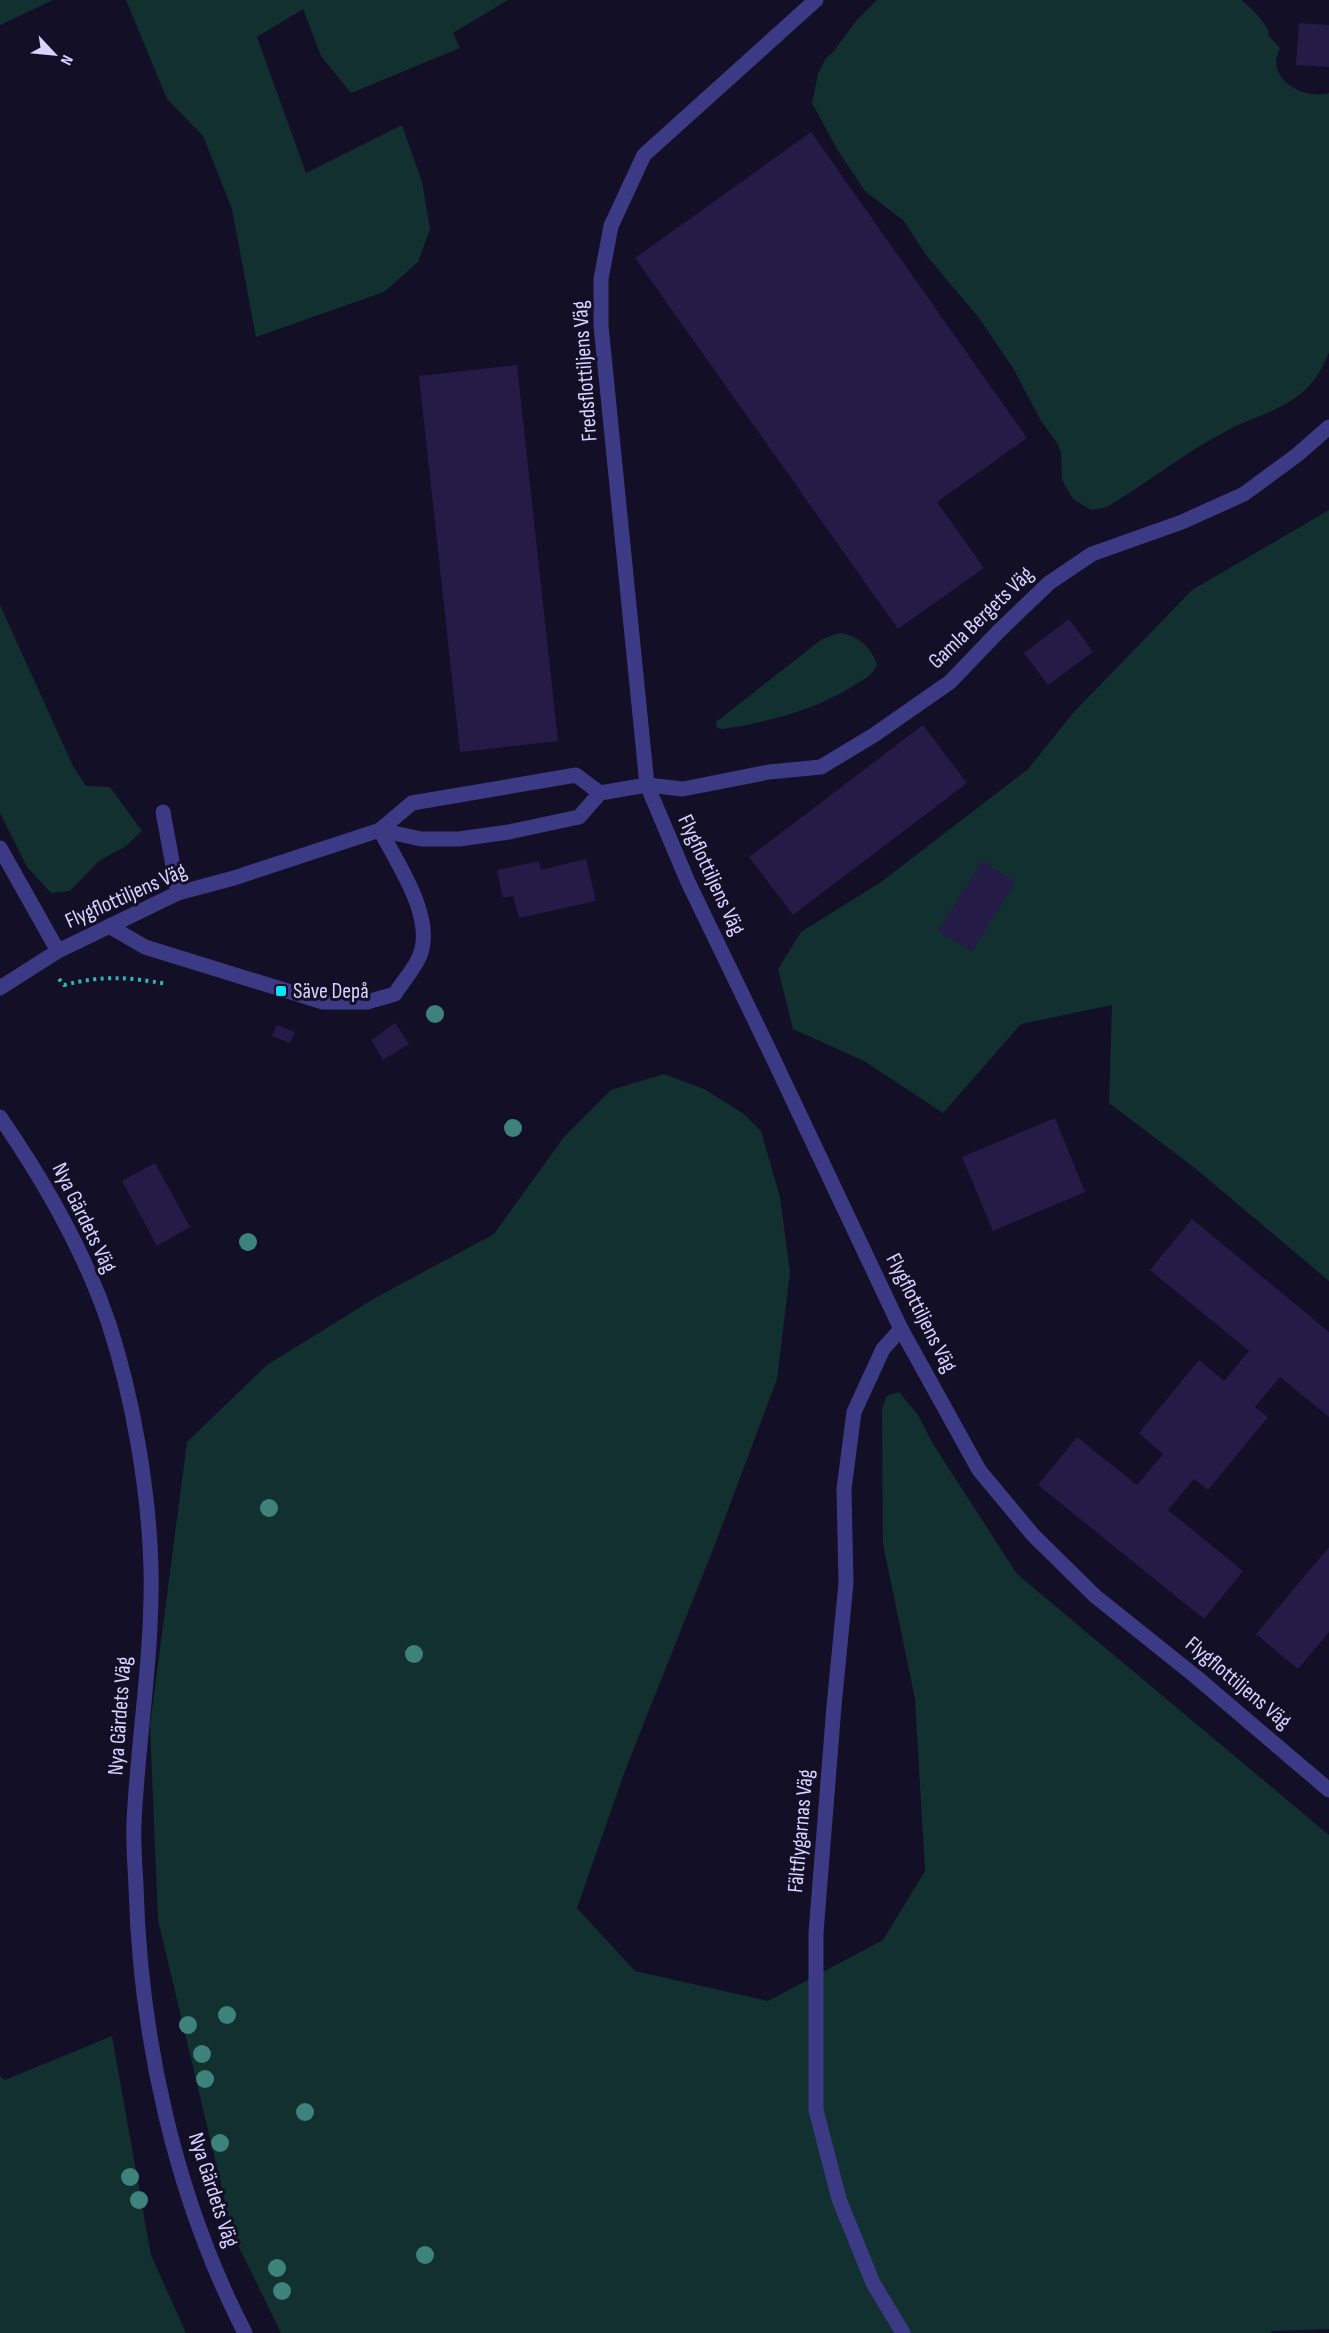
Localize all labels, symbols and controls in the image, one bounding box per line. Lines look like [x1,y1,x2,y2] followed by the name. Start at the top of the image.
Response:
[24,24,84,84] north arrow
[56,52,77,68] text: N
[567,299,603,442] street label: Fredsflottiljens Väg
[923,561,1039,675] street label: Gamla Bergets Väg
[671,810,751,940] street label: Flygflottiljens Väg
[61,857,191,935] street label: Flygflottiljens Väg
[293,978,369,1005] place label: Säve Depå
[274,984,288,998] marker: Säve Depå
[46,1159,122,1278] street label: Nya Gärdets Väg
[879,1249,963,1377] street label: Flygflottiljens Väg
[1180,1631,1297,1735] street label: Flygflottiljens Väg
[102,1655,138,1776] street label: Nya Gärdets Väg
[782,1768,820,1894] street label: Fältflygarnas Väg
[182,2129,244,2251] street label: Nya Gärdets Väg

